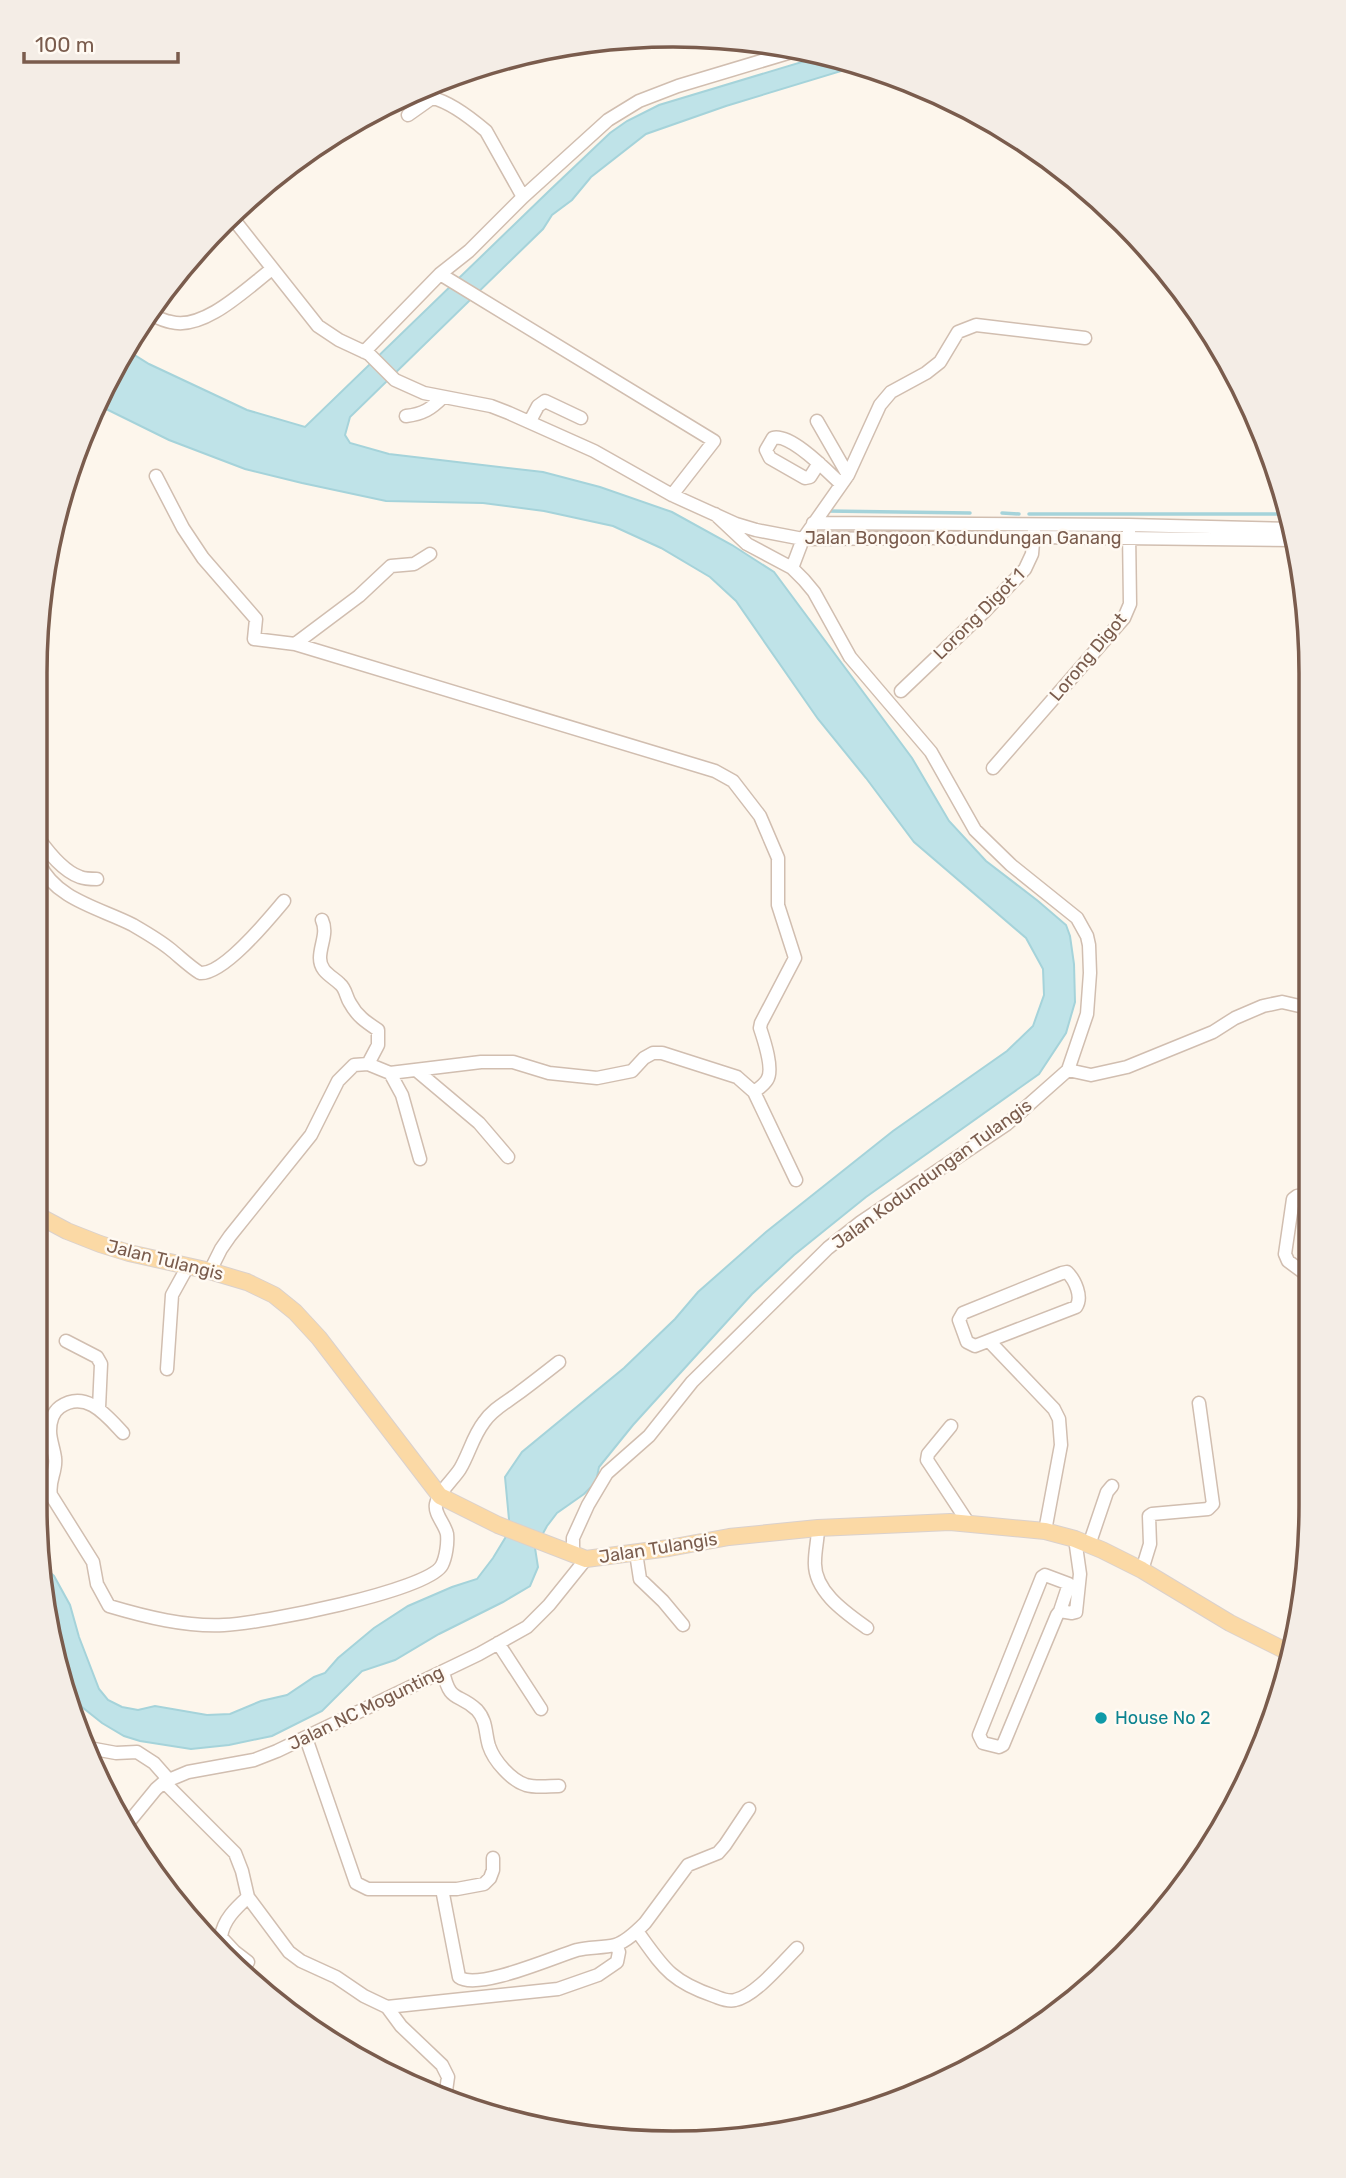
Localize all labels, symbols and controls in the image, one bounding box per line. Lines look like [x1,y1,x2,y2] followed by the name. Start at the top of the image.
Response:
[24,21,178,65] scale bar
[35,32,94,57] text: 100 m
[804,527,1122,549] street label: Jalan Bongoon Kodundungan Ganang
[929,564,1029,664] street label: Lorong Digot 1
[1045,609,1131,705] street label: Lorong Digot
[828,1094,1036,1254] street label: Jalan Kodundungan Tulangis
[104,1235,226,1285] street label: Jalan Tulangis
[597,1528,719,1568] street label: Jalan Tulangis
[285,1661,447,1755] street label: Jalan NC Mogunting
[1115,1707,1211,1729] place label: House No 2
[1093,1710,1109,1726] marker: House No 2

